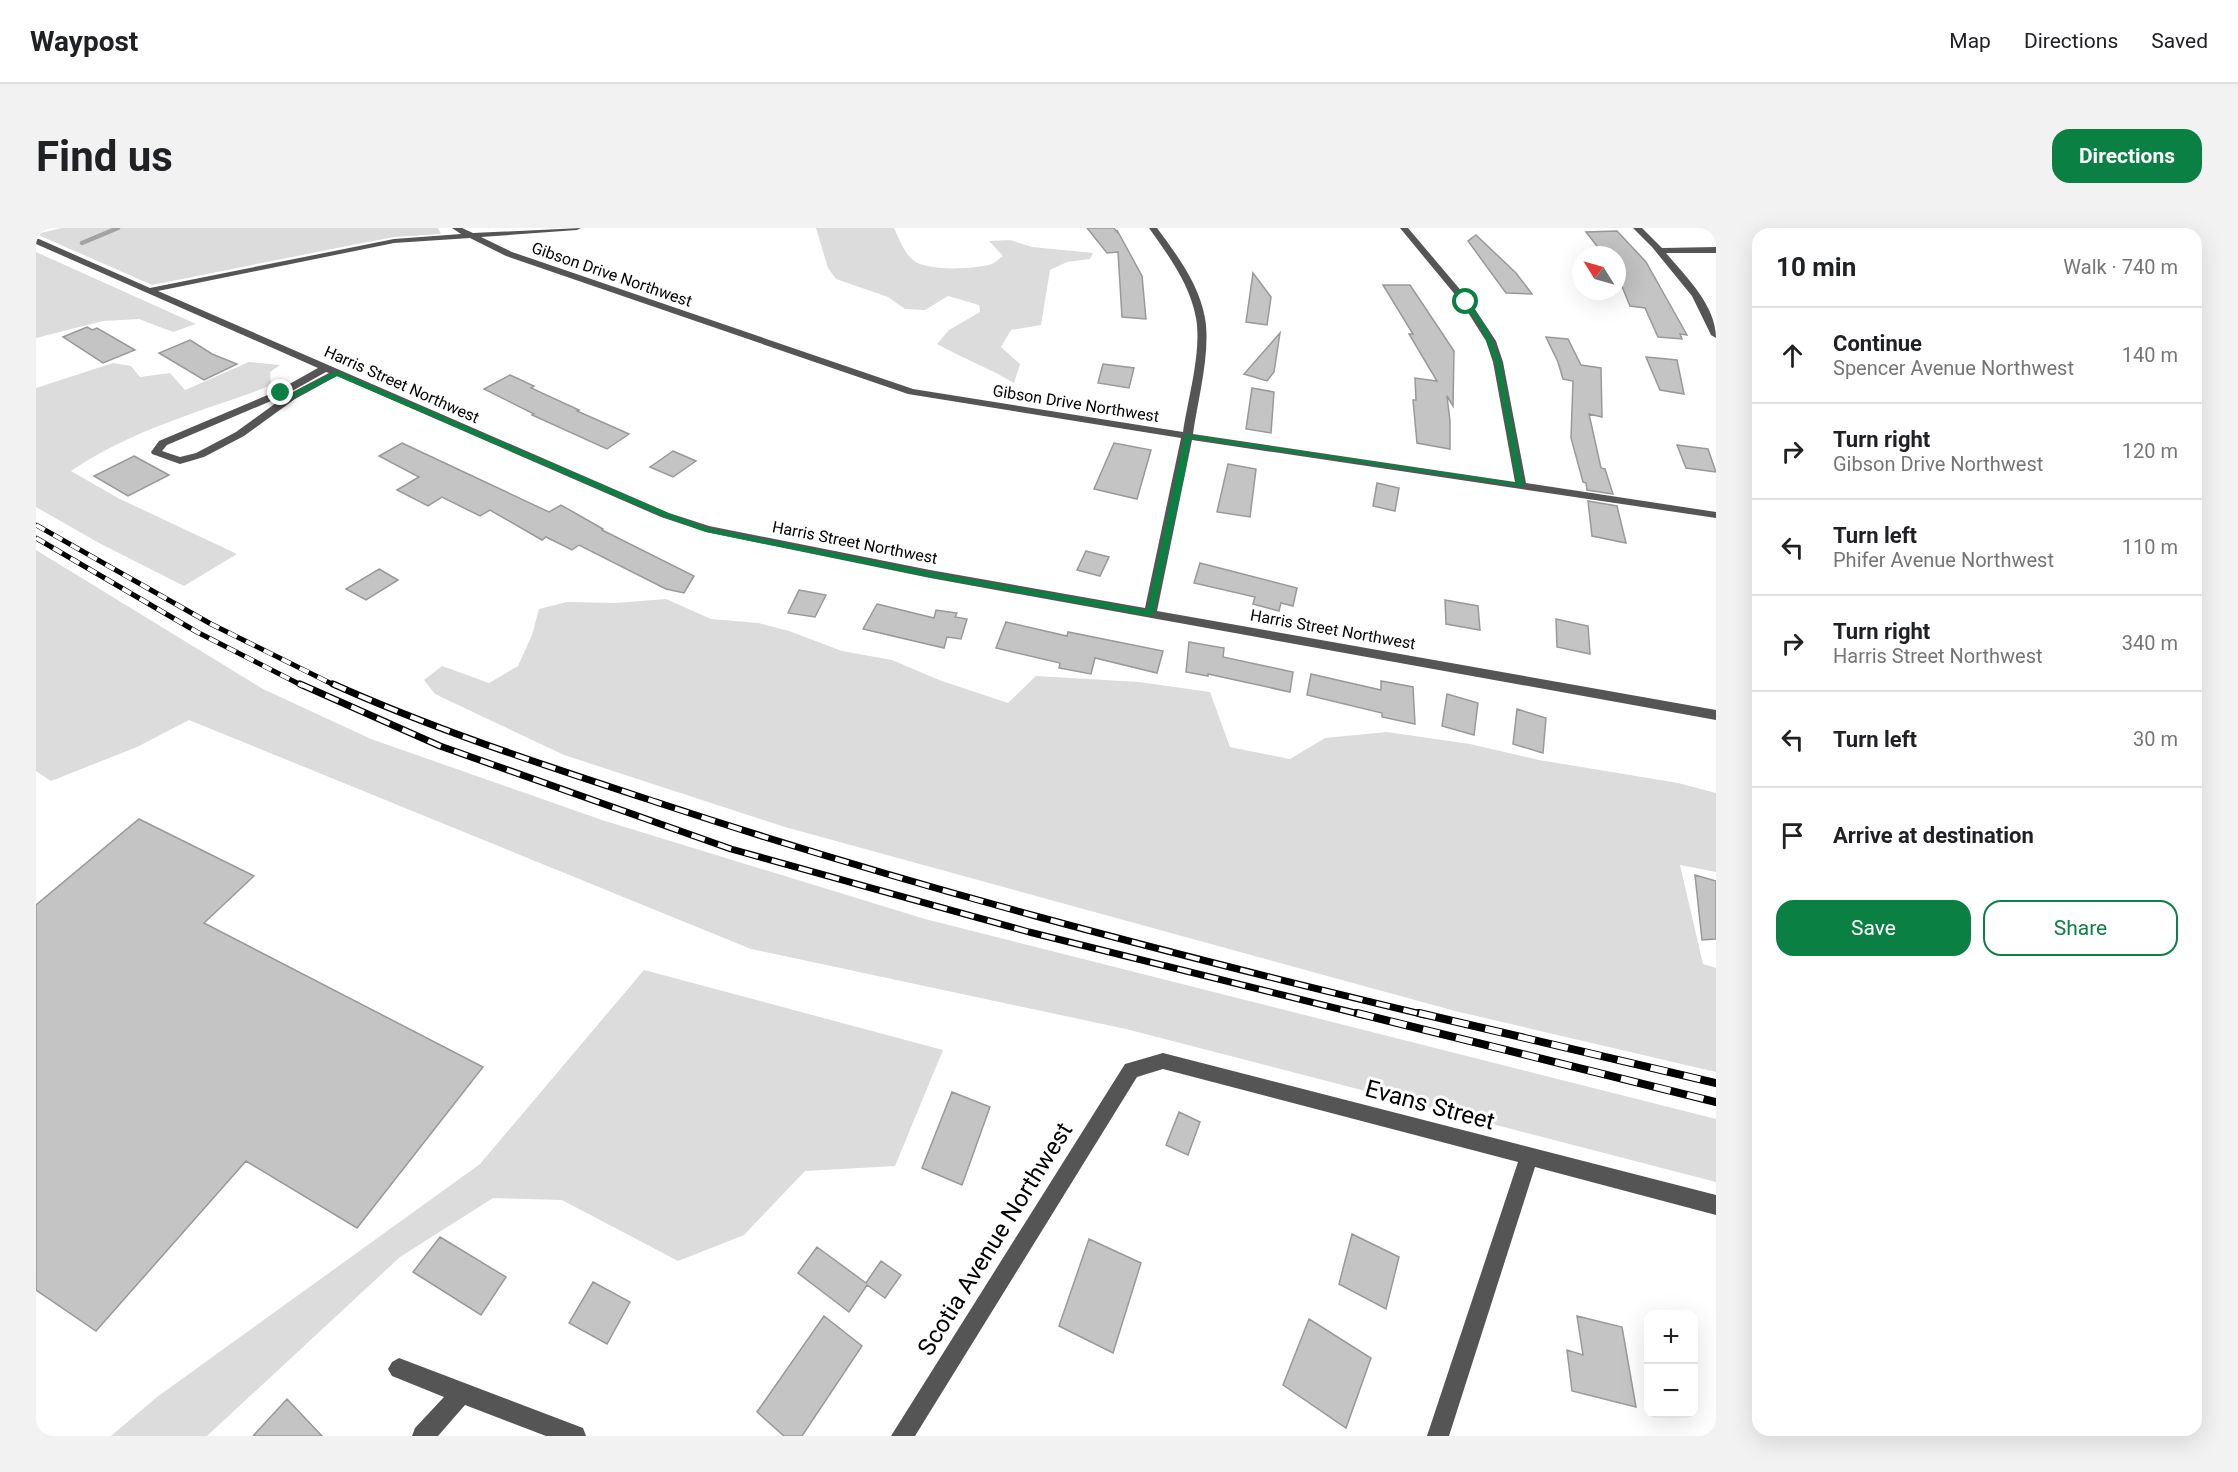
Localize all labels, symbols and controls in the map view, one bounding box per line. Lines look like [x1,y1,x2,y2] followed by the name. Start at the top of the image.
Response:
[30,25,138,58] text: Waypost
[1949,29,1991,53] text: Map
[2024,29,2118,53] text: Directions
[2151,29,2208,53] text: Saved
[2052,129,2202,183] button: Directions
[36,132,173,181] text: Find us
[529,238,694,311] street label: Gibson Drive Northwest
[1572,246,1626,300] north arrow
[1776,252,1856,282] text: 10 min
[2063,255,2178,279] text: Walk · 740 m
[1452,288,1478,314] route start
[1833,331,1922,356] text: Continue
[1776,339,1809,372] icon: ahead
[321,342,482,427] street label: Harris Street Northwest
[2122,343,2178,367] text: 140 m
[1833,356,2074,380] text: Spencer Avenue Northwest
[267,379,293,405] route end
[991,381,1161,426] street label: Gibson Drive Northwest
[1833,427,1930,452] text: Turn right
[1776,435,1809,468] icon: right
[2122,439,2178,463] text: 120 m
[1833,452,2043,476] text: Gibson Drive Northwest
[771,517,939,568] street label: Harris Street Northwest
[1833,523,1917,548] text: Turn left
[1776,531,1809,564] icon: left
[2122,535,2178,559] text: 110 m
[1833,548,2054,572] text: Phifer Avenue Northwest
[1249,606,1417,653] street label: Harris Street Northwest
[1833,619,1930,644] text: Turn right
[1776,627,1809,660] icon: right
[2122,631,2178,655] text: 340 m
[1833,644,2043,668] text: Harris Street Northwest
[1776,723,1809,756] icon: left
[1833,727,1917,752] text: Turn left
[2133,727,2178,751] text: 30 m
[1776,819,1809,852] icon: arrive
[1833,823,2034,848] text: Arrive at destination
[1776,900,1971,956] button: Save
[1983,900,2178,956] button: Share
[1362,1074,1498,1136] street label: Evans Street
[912,1117,1078,1361] street label: Scotia Avenue Northwest
[1644,1310,1698,1418] map controls
[1644,1310,1698,1364] button: +
[1644,1364,1698,1418] button: −

